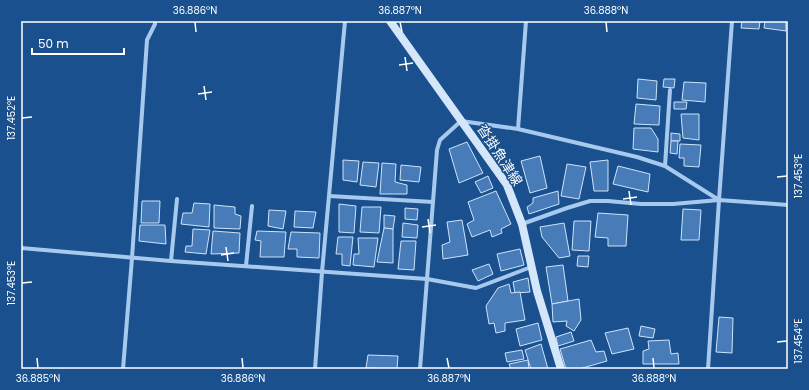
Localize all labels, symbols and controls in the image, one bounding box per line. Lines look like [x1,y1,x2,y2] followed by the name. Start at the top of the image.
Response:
[173,3,217,18] text: 36.886°N
[378,3,422,18] text: 36.887°N
[584,3,628,18] text: 36.888°N
[32,30,124,56] scale bar
[38,35,69,52] text: 50 m
[4,96,19,140] text: 137.452°E
[473,120,527,190] street label: 沓掛魚津線
[791,154,806,198] text: 137.453°E
[4,261,19,305] text: 137.453°E
[791,319,806,363] text: 137.454°E
[16,371,60,386] text: 36.885°N
[221,371,265,386] text: 36.886°N
[427,371,471,386] text: 36.887°N
[632,371,676,386] text: 36.888°N

